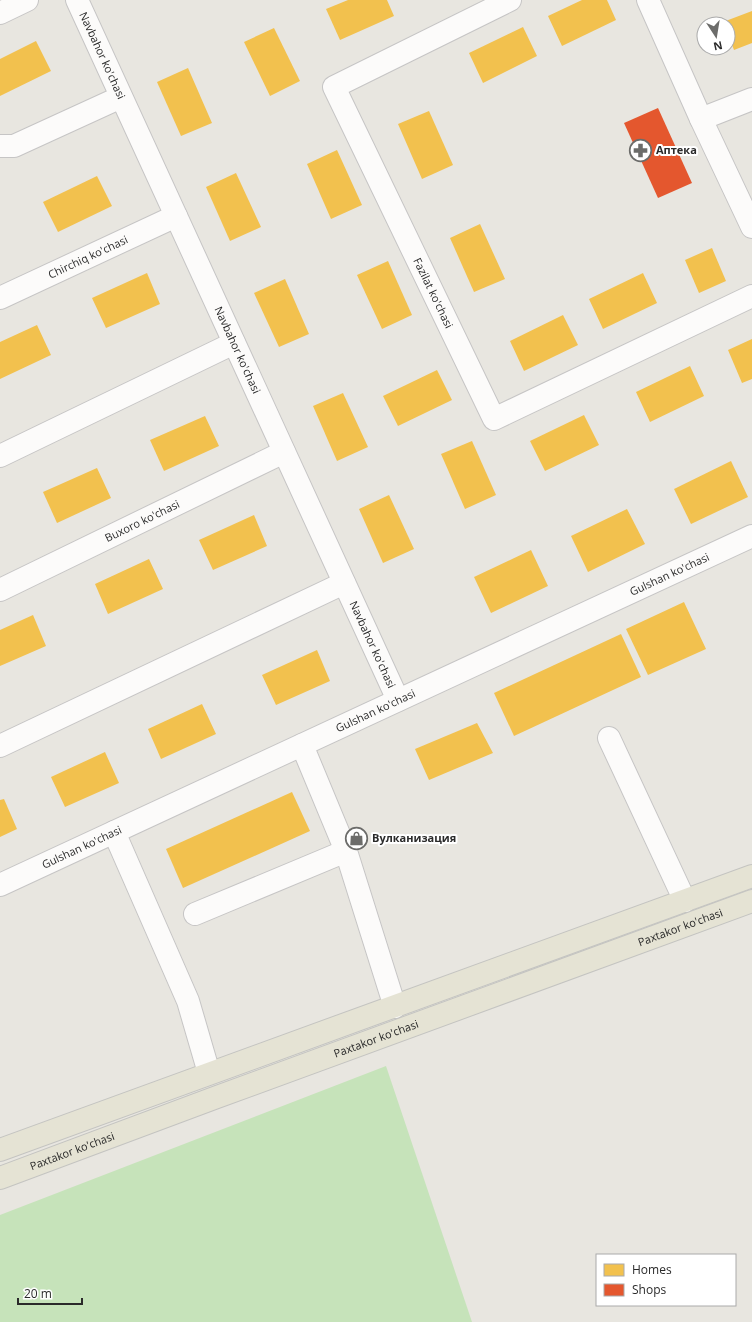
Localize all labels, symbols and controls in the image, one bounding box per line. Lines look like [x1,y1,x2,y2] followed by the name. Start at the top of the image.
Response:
[76,9,129,101] street label: Navbahor ko'chasi
[696,16,736,56] north arrow
[712,38,724,55] text: N
[627,137,653,163] pharmacy icon: Аптека
[656,142,697,157] place label: Аптека
[45,232,130,282] street label: Chirchiq ko'chasi
[410,255,457,330] street label: Fazilat ko'chasi
[211,304,264,396] street label: Navbahor ko'chasi
[102,496,182,545] street label: Buxoro ko'chasi
[627,549,711,599] street label: Gulshan ko'chasi
[346,598,400,690] street label: Navbahor ko'chasi
[333,685,418,735] street label: Gulshan ko'chasi
[39,822,124,872] street label: Gulshan ko'chasi
[344,825,370,851] shop icon: Вулканизация
[372,830,456,845] place label: Вулканизация
[636,904,725,949] street label: Paxtakor ko'chasi
[331,1016,420,1061] street label: Paxtakor ko'chasi
[27,1128,116,1173] street label: Paxtakor ko'chasi
[596,1254,736,1306] legend
[632,1261,672,1278] text: Homes
[18,1280,82,1306] scale bar
[632,1281,667,1298] text: Shops
[24,1285,52,1302] text: 20 m

